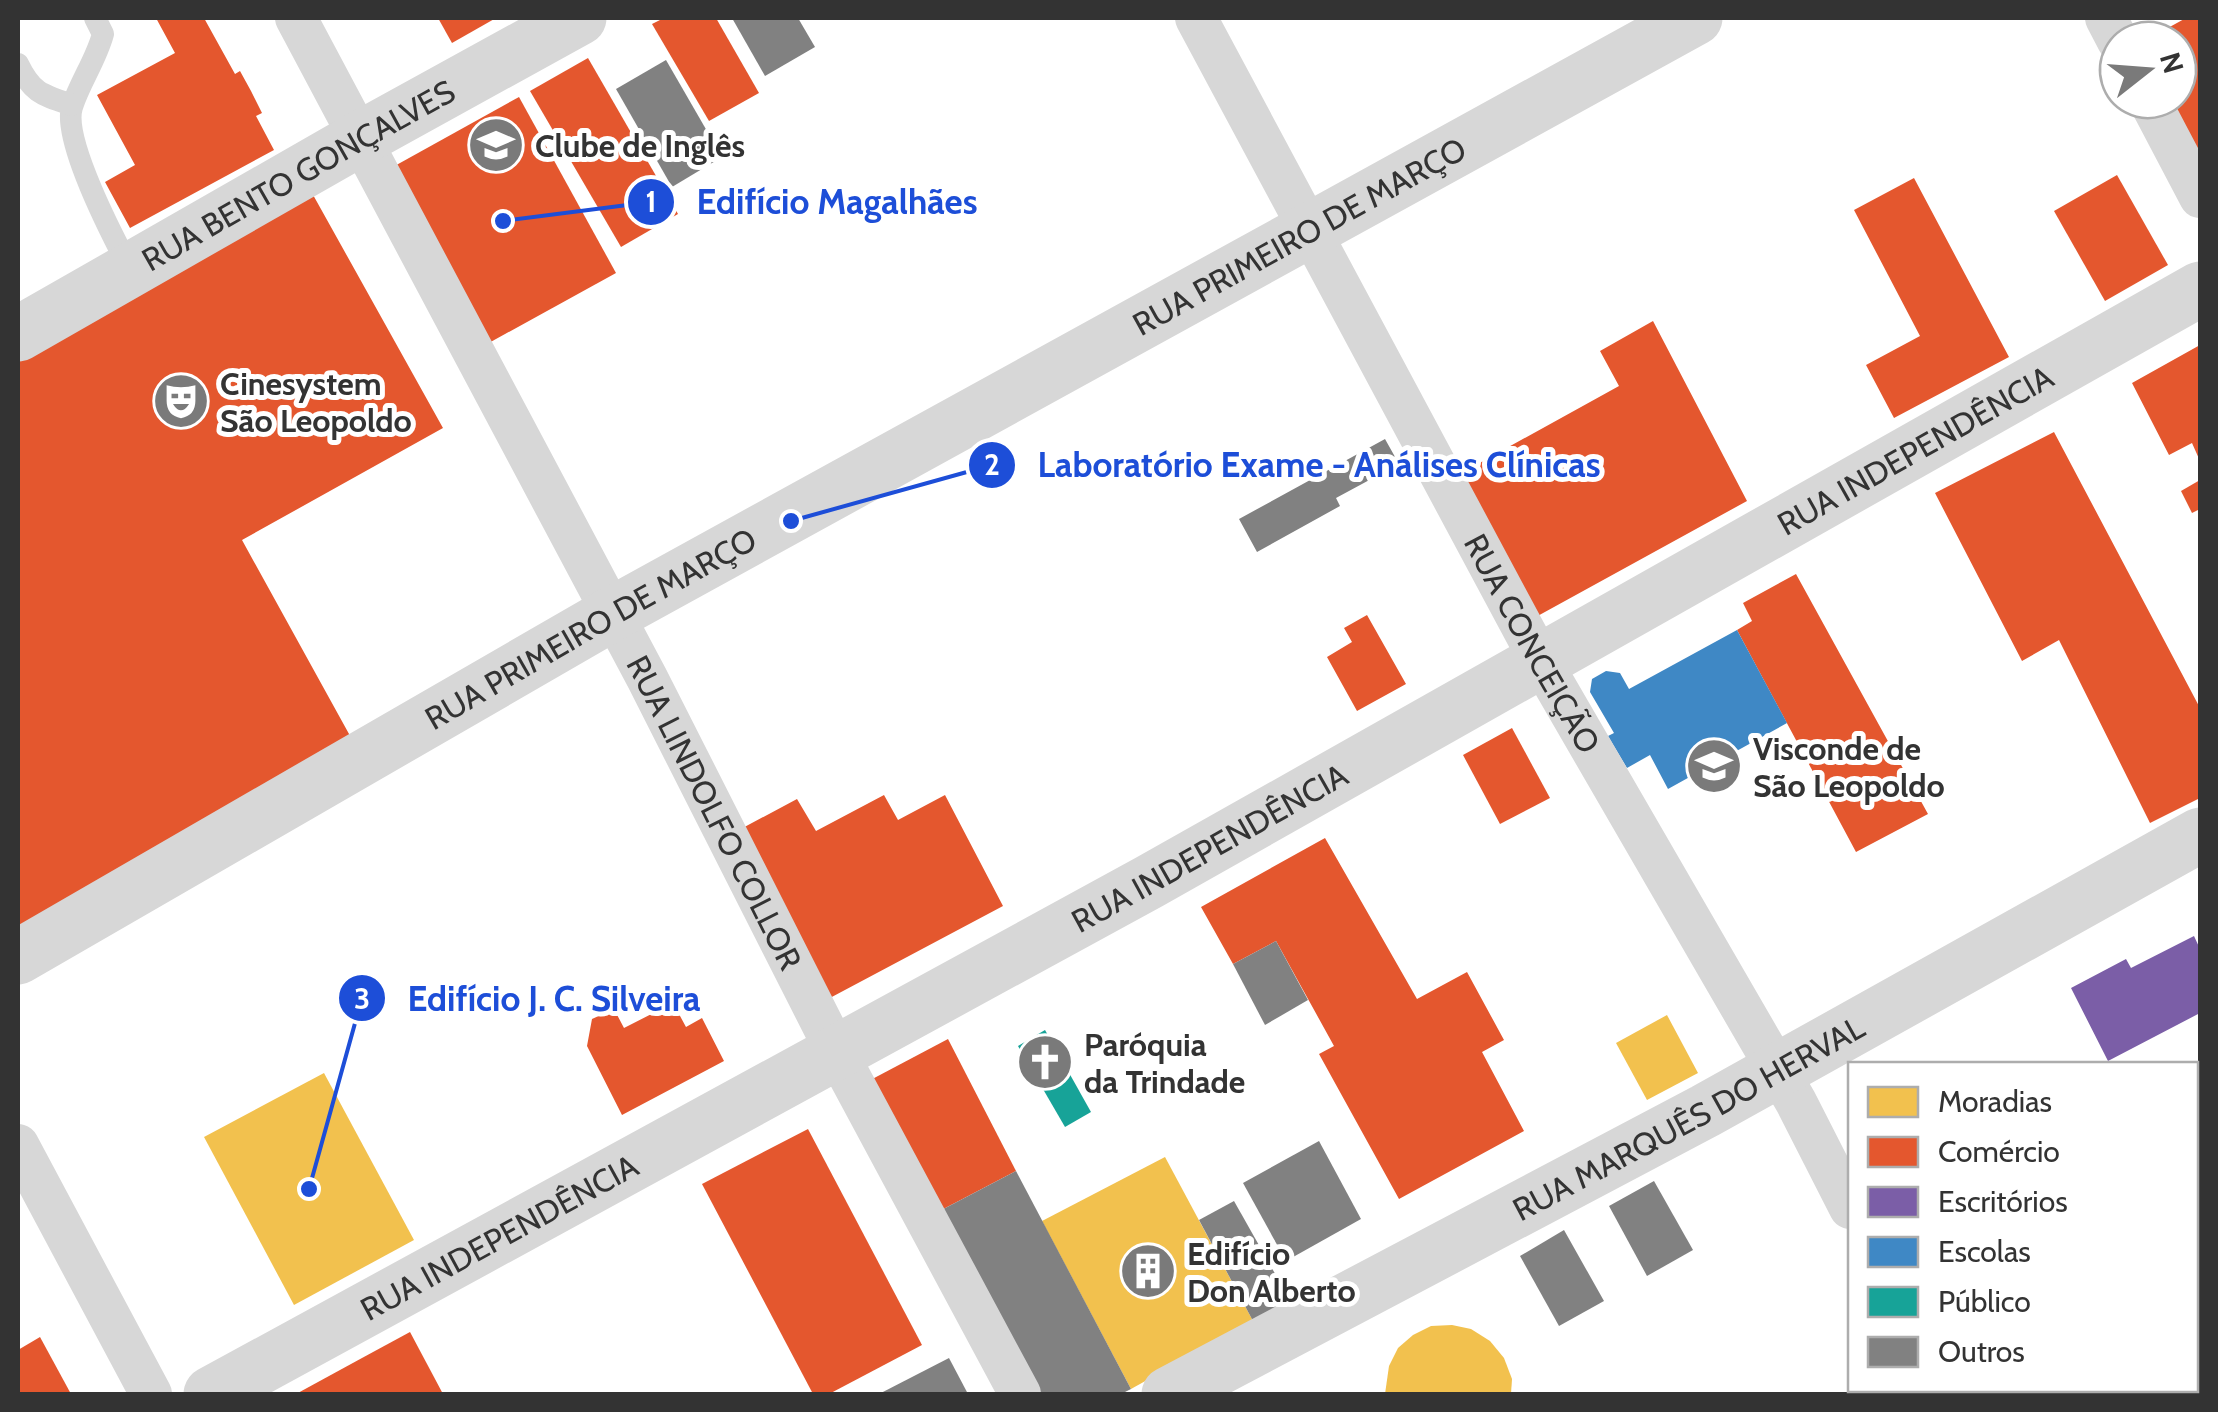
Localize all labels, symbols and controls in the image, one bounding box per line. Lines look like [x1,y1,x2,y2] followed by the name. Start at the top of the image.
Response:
[2098,20,2198,120] north arrow
[2153,48,2191,77] text: N
[135,71,461,279] street label: RUA BENTO GONÇALVES
[466,115,526,175] school or university icon: Clube de Inglês
[535,126,745,165] place label: Clube de Inglês
[1125,129,1472,343] street label: RUA PRIMEIRO DE MARÇO
[626,169,997,234] callout: Edifício Magalhães
[697,180,977,223] text: Edifício Magalhães
[645,183,657,220] text: 1
[1770,357,2060,543] street label: RUA INDEPENDÊNCIA
[220,364,412,440] place label: Cinesystem São Leopoldo
[151,371,211,431] theatre icon: Cinesystem São Leopoldo
[967,432,1620,497] callout: Laboratório Exame - Análises Clínicas
[1038,443,1600,486] text: Laboratório Exame - Análises Clínicas
[984,446,1000,483] text: 2
[418,519,763,737] street label: RUA PRIMEIRO DE MARÇO
[1456,527,1609,760] street label: RUA CONCEIÇÃO
[619,648,811,976] street label: RUA LINDOLFO COLLOR
[1753,729,1945,805] place label: Visconde de São Leopoldo
[1684,736,1744,796] school or university icon: Visconde de São Leopoldo
[1064,755,1354,940] street label: RUA INDEPENDÊNCIA
[337,966,720,1031] callout: Edifício J. C. Silveira
[407,977,701,1020] text: Edifício J. C. Silveira
[354,980,370,1017] text: 3
[1506,1007,1871,1229] street label: RUA MARQUÊS DO HERVAL
[1084,1025,1245,1101] place label: Paróquia da Trindade
[1015,1032,1075,1092] church icon: Paróquia da Trindade
[1848,1062,2198,1392] legend
[1938,1083,2052,1120] text: Moradias
[1938,1133,2060,1170] text: Comércio
[353,1145,645,1328] street label: RUA INDEPENDÊNCIA
[1938,1183,2068,1220] text: Escritórios
[1938,1233,2031,1270] text: Escolas
[1187,1234,1356,1310] place label: Edifício Don Alberto
[1118,1241,1178,1301] building icon: Edifício Don Alberto
[1938,1283,2031,1320] text: Público
[1938,1333,2025,1370] text: Outros

